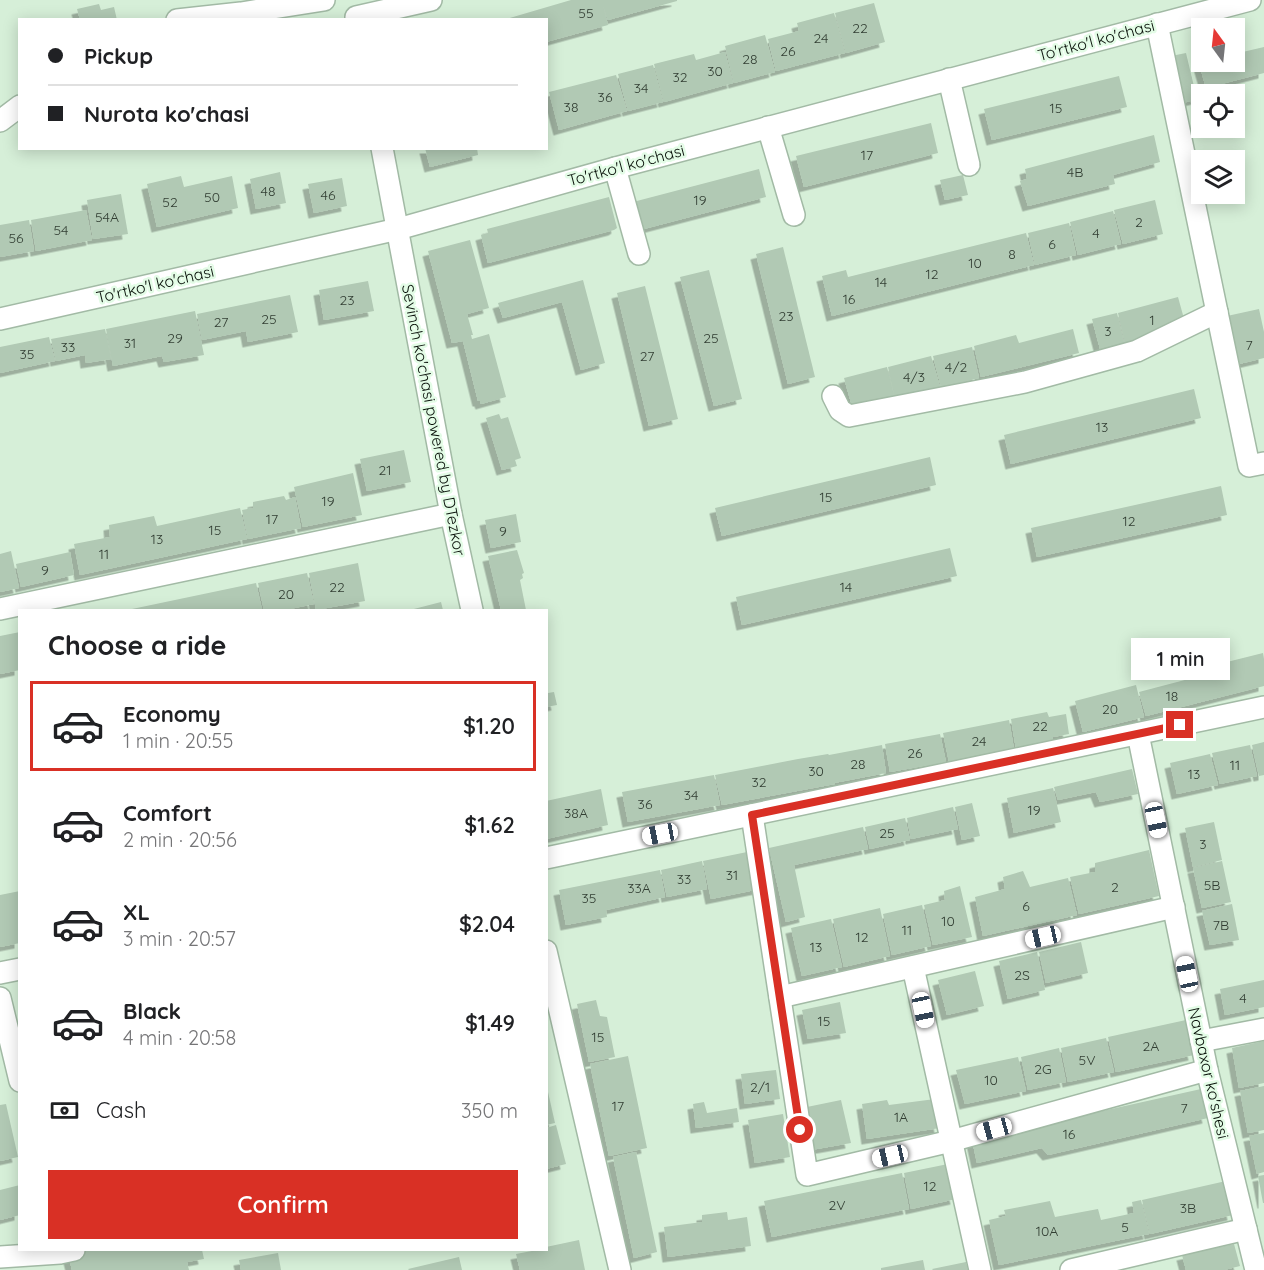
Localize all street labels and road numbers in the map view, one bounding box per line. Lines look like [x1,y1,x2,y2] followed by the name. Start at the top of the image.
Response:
[1035,15,1157,65] street label: To'rtko'l ko'chasi
[565,140,687,190] street label: To'rtko'l ko'chasi
[94,261,216,307] street label: To'rtko'l ko'chasi
[398,282,470,558] street label: Sevinch ko'chasi powered by DTezkor
[1184,1005,1234,1141] street label: Navbaxor ko'shesi

